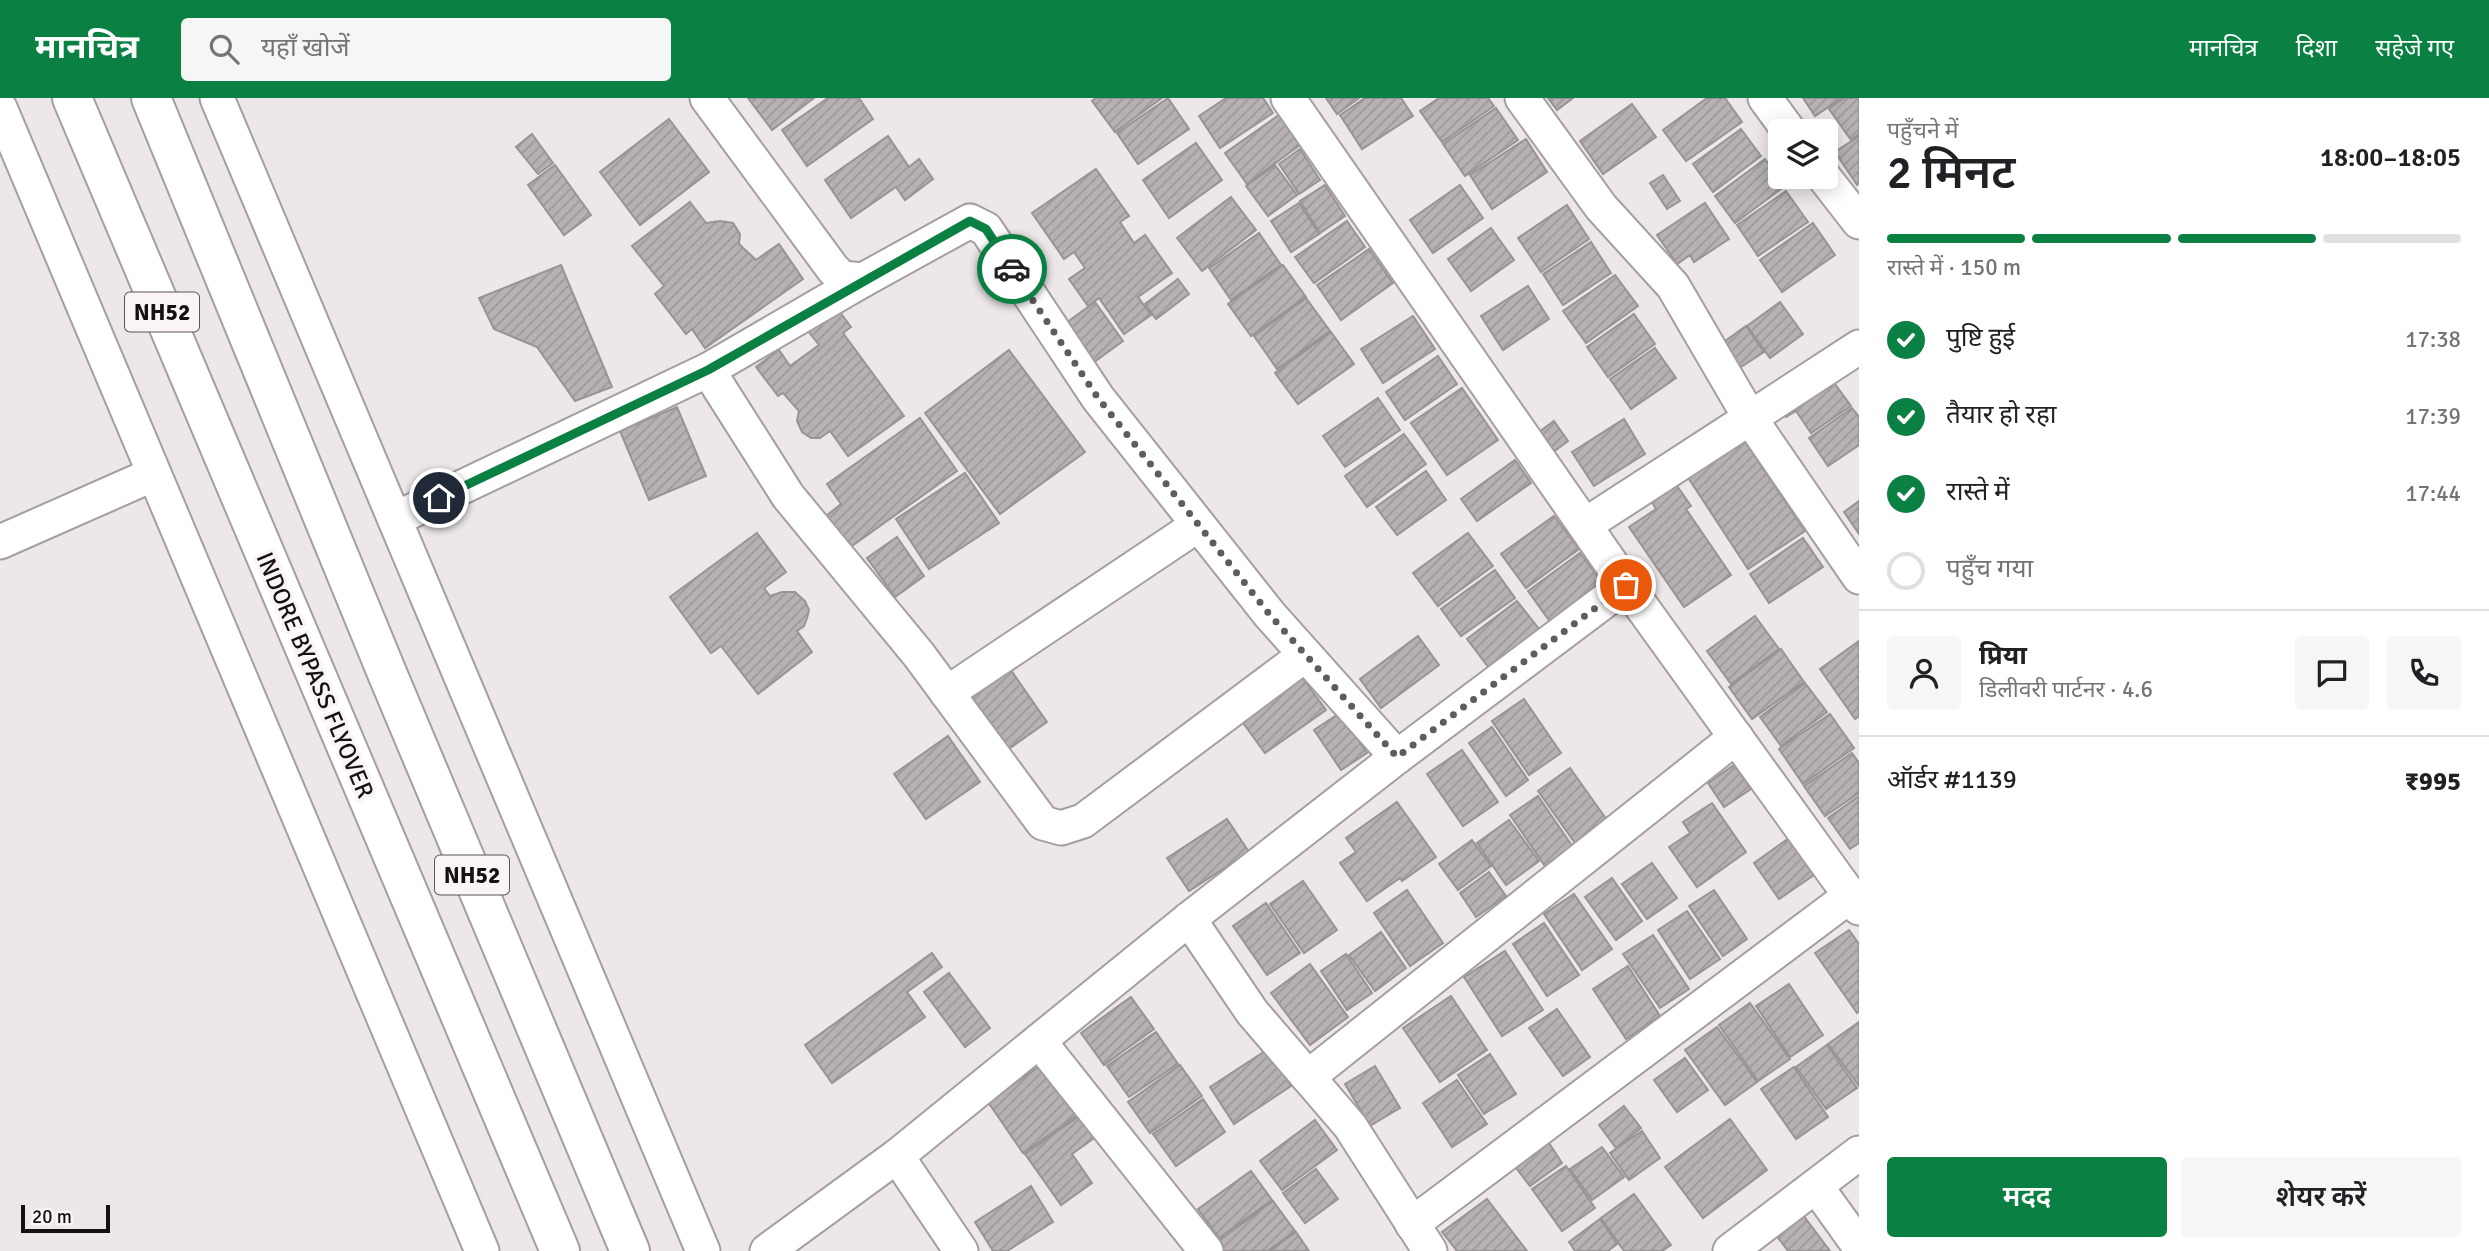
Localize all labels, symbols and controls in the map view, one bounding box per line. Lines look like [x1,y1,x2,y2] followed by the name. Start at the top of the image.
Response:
[181,18,671,81] search box
[35,27,139,68] text: मानचित्र
[205,30,243,68] icon: search
[261,32,350,64] text: यहाँ खोजें
[2189,33,2258,63] text: मानचित्र
[2296,33,2337,63] text: दिशा
[2375,33,2454,63] text: सहेजे गए
[1887,116,1958,145] text: पहुँचने में
[1768,119,1838,189] map controls
[1768,119,1838,189] button: layers
[2320,142,2461,174] text: 18:00–18:05
[1887,145,2015,201] text: 2 मिनट
[977,234,1047,304] courier
[993,250,1031,288] icon: car
[1887,253,2021,282] text: रास्ते में · 150 m
[125,293,199,332] road number: NH52
[1887,321,1925,359] icon: check
[1946,322,2015,354] text: पुष्टि हुई
[2405,325,2461,354] text: 17:38
[1887,398,1925,436] icon: check
[1946,399,2056,431] text: तैयार हो रहा
[2405,402,2461,431] text: 17:39
[409,468,469,528] pin
[1887,475,1925,513] icon: check
[1946,476,2010,508] text: रास्ते में
[420,479,458,517] icon: home
[2405,479,2461,508] text: 17:44
[250,547,380,803] street label: INDORE BYPASS FLYOVER
[1946,553,2033,585] text: पहुँच गया
[1596,555,1656,615] pin
[1607,566,1645,604] icon: bag
[1887,636,1961,710] button: person
[2295,636,2369,710] button: chat
[2387,636,2461,710] button: phone
[1979,640,2027,672] text: प्रिया
[1979,675,2153,704] text: डिलीवरी पार्टनर · 4.6
[1887,764,2017,796] text: ऑर्डर #1139
[2405,766,2461,798] text: ₹995
[435,856,509,894] road number: NH52
[1887,1157,2167,1237] button: मदद
[2181,1157,2461,1237] button: शेयर करें
[21,1202,110,1234] scale bar
[32,1205,72,1229] text: 20 m

